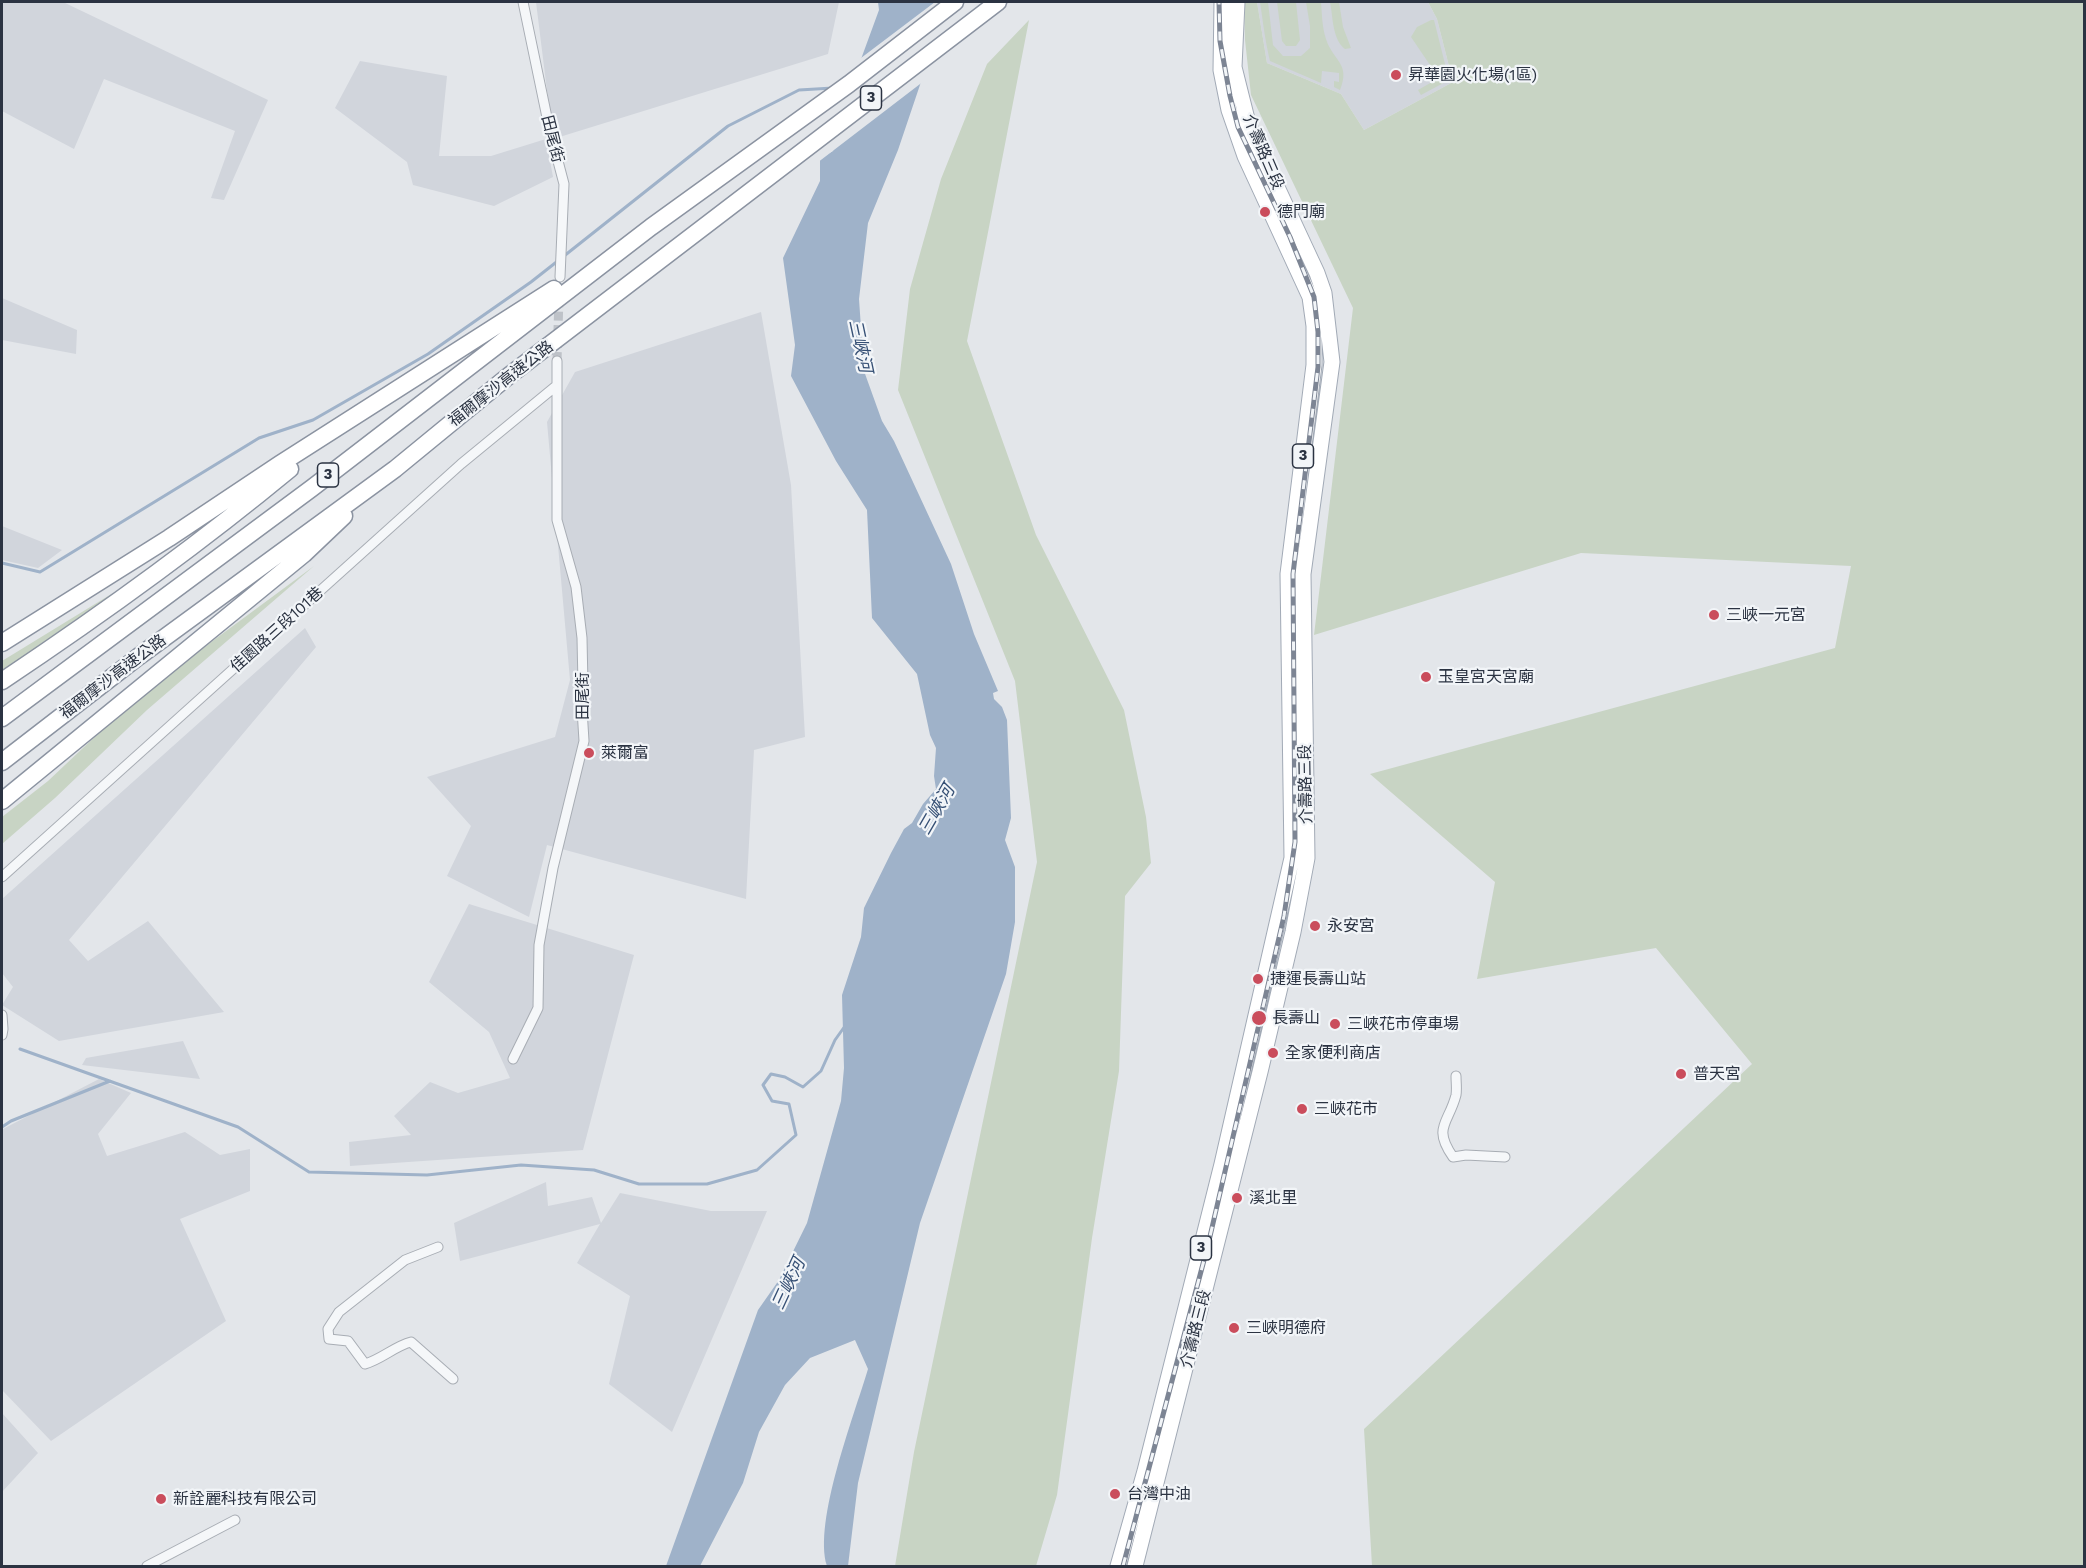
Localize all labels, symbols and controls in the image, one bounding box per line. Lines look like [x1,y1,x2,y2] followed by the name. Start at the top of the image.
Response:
[1408,65,1537,85] place label: 昇華園火化場(1區)
[1389,68,1403,82] marker: 昇華園火化場(1區)
[860,86,882,110] road number: 3
[1239,111,1287,193] street label: 介壽路三段
[537,113,567,165] street label: 田尾街
[1277,202,1325,222] place label: 德門廟
[1258,205,1272,219] marker: 德門廟
[844,317,876,375] water label: 三峽河
[445,337,557,431] street label: 福爾摩沙高速公路
[1292,444,1314,468] road number: 3
[318,463,338,487] road number: 3
[227,583,327,677] street label: 佳園路三段101巷
[1726,605,1806,625] place label: 三峽一元宮
[1707,608,1721,622] marker: 三峽一元宮
[56,631,170,723] street label: 福爾摩沙高速公路
[1438,667,1534,687] place label: 玉皇宮天宮廟
[1419,670,1433,684] marker: 玉皇宮天宮廟
[573,672,593,720] street label: 田尾街
[601,743,649,763] place label: 萊爾富
[1296,744,1316,824] street label: 介壽路三段
[582,746,596,760] marker: 萊爾富
[914,781,960,839] water label: 三峽河
[1327,916,1375,936] place label: 永安宮
[1308,919,1322,933] marker: 永安宮
[1270,969,1366,989] place label: 捷運長壽山站
[1251,972,1265,986] marker: 捷運長壽山站
[1272,1008,1320,1028] place label: 長壽山
[1250,1009,1268,1027] marker: 長壽山
[1347,1014,1459,1034] place label: 三峽花市停車場
[1328,1017,1342,1031] marker: 三峽花市停車場
[1285,1043,1381,1063] place label: 全家便利商店
[1266,1046,1280,1060] marker: 全家便利商店
[1693,1064,1741,1084] place label: 普天宮
[1674,1067,1688,1081] marker: 普天宮
[1314,1099,1378,1119] place label: 三峽花市
[1295,1102,1309,1116] marker: 三峽花市
[1249,1188,1297,1208] place label: 溪北里
[1230,1191,1244,1205] marker: 溪北里
[1190,1236,1212,1260] road number: 3
[768,1255,810,1313] water label: 三峽河
[1177,1288,1215,1370] street label: 介壽路三段
[1246,1318,1326,1338] place label: 三峽明德府
[1227,1321,1241,1335] marker: 三峽明德府
[1127,1484,1191,1504] place label: 台灣中油
[1108,1487,1122,1501] marker: 台灣中油
[173,1489,317,1509] place label: 新詮麗科技有限公司
[154,1492,168,1506] marker: 新詮麗科技有限公司

